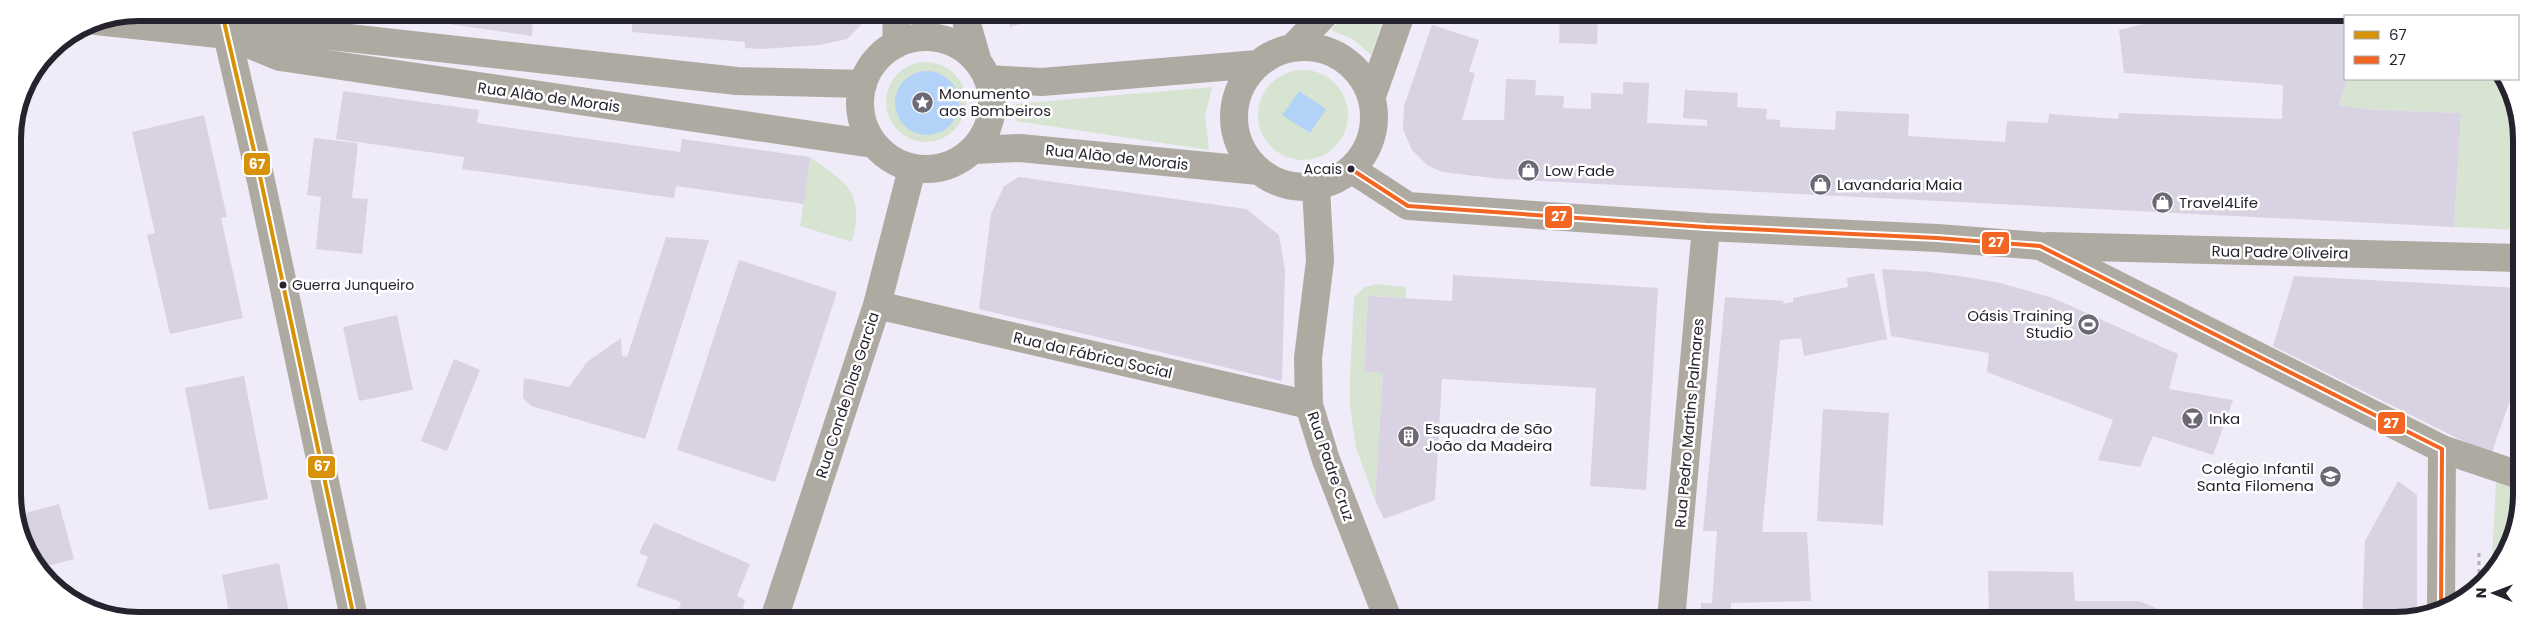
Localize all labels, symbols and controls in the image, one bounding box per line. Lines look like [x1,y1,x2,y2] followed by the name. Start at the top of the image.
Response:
[2344,15,2519,80] legend
[2389,24,2407,45] text: 67
[2389,49,2406,70] text: 27
[476,77,622,117] street label: Rua Alão de Morais
[939,83,1051,121] place label: Monumento aos Bombeiros
[911,90,935,114] place icon: Monumento aos Bombeiros
[1044,139,1190,175] street label: Rua Alão de Morais
[243,152,271,176] line badge: 67
[249,154,266,174] text: 67
[1517,158,1541,182] shop icon: Low Fade
[1304,159,1342,179] place label: Acais
[1545,160,1615,181] place label: Low Fade
[1346,164,1356,174] marker: Acais
[1809,172,1833,196] shop icon: Lavandaria Maia
[1837,174,1962,195] place label: Lavandaria Maia
[2151,190,2175,214] shop icon: Travel4Life
[2179,192,2258,213] place label: Travel4Life
[1544,205,1573,229] line badge: 27
[1551,206,1567,226] text: 27
[1981,231,2010,255] line badge: 27
[1988,232,2004,252] text: 27
[2211,240,2349,264] street label: Rua Padre Oliveira
[292,275,414,295] place label: Guerra Junqueiro
[278,280,288,290] marker: Guerra Junqueiro
[1967,305,2073,343] place label: Oásis Training Studio
[810,309,884,481] street label: Rua Conde Dias Garcia
[2077,312,2101,336] sports icon: Oásis Training Studio
[1669,317,1709,529] street label: Rua Pedro Martins Palmares
[1011,326,1175,384] street label: Rua da Fábrica Social
[2181,406,2205,430] bar icon: Inka
[2209,408,2240,429] place label: Inka
[1302,409,1360,524] street label: Rua Padre Cruz
[2377,411,2406,435] line badge: 27
[2383,413,2399,433] text: 27
[1425,418,1553,456] place label: Esquadra de São João da Madeira
[1397,425,1421,449] building icon: Esquadra de São João da Madeira
[307,455,336,479] line badge: 67
[314,456,331,476] text: 67
[2197,458,2314,496] place label: Colégio Infantil Santa Filomena
[2318,465,2342,489] school or university icon: Colégio Infantil Santa Filomena
[2469,568,2519,618] north arrow
[2471,587,2491,598] text: N

